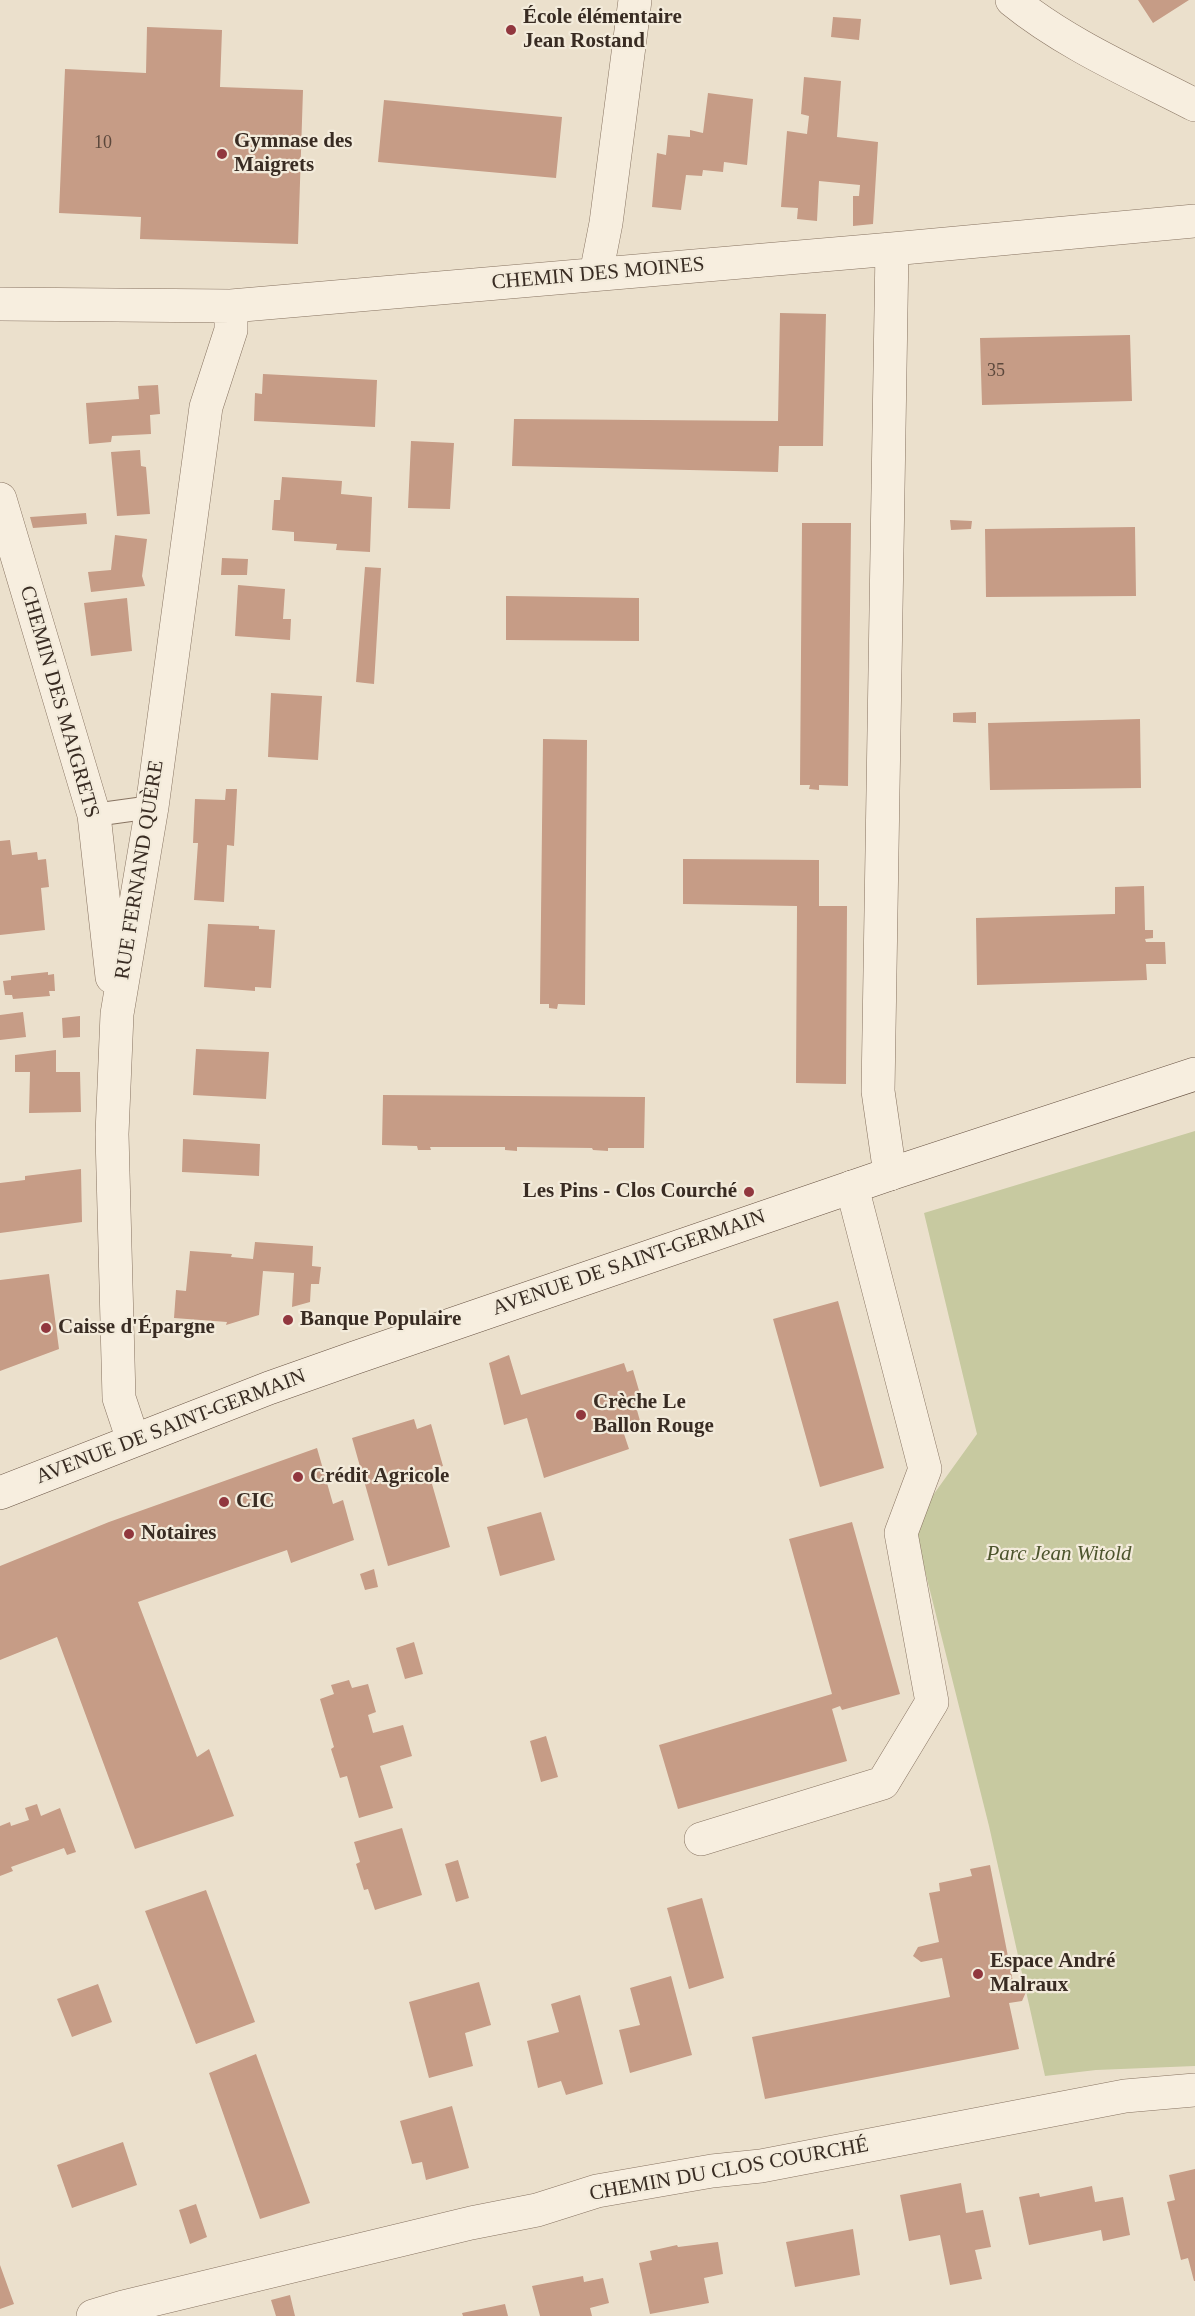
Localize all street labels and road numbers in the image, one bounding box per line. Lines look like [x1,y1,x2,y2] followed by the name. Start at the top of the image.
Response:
[491,252,705,296] street label: CHEMIN DES MOINES
[14,583,104,821] street label: CHEMIN DES MAIGRETS
[110,759,170,981] street label: RUE FERNAND QUÈRE
[489,1204,769,1322] street label: AVENUE DE SAINT-GERMAIN
[33,1364,309,1490] street label: AVENUE DE SAINT-GERMAIN
[587,2133,871,2207] street label: CHEMIN DU CLOS COURCHÉ

